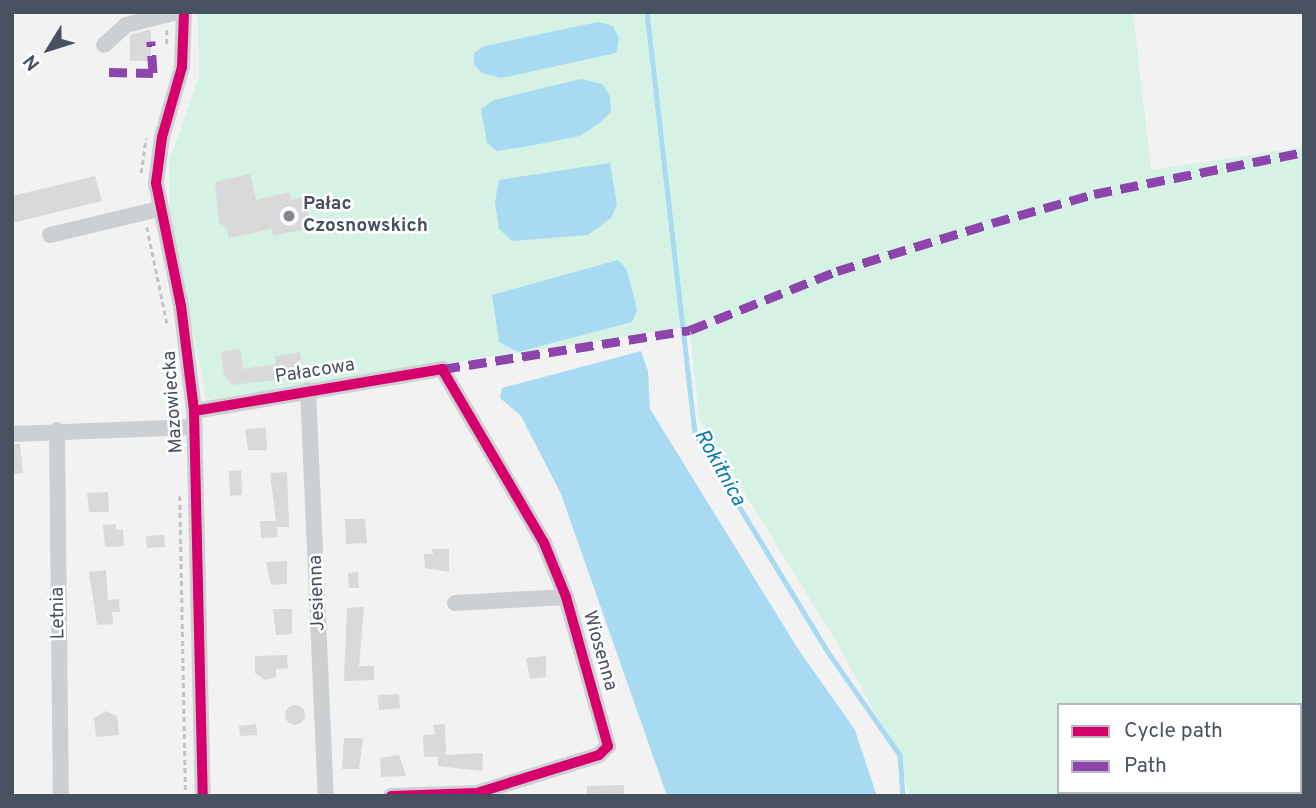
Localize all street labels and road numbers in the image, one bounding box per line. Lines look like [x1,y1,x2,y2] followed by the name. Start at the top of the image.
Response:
[159,350,189,454] street label: Mazowiecka
[274,354,356,390] street label: Pałacowa
[305,554,331,632] street label: Jesienna
[47,587,71,639] street label: Letnia
[577,608,621,694] street label: Wiosenna

